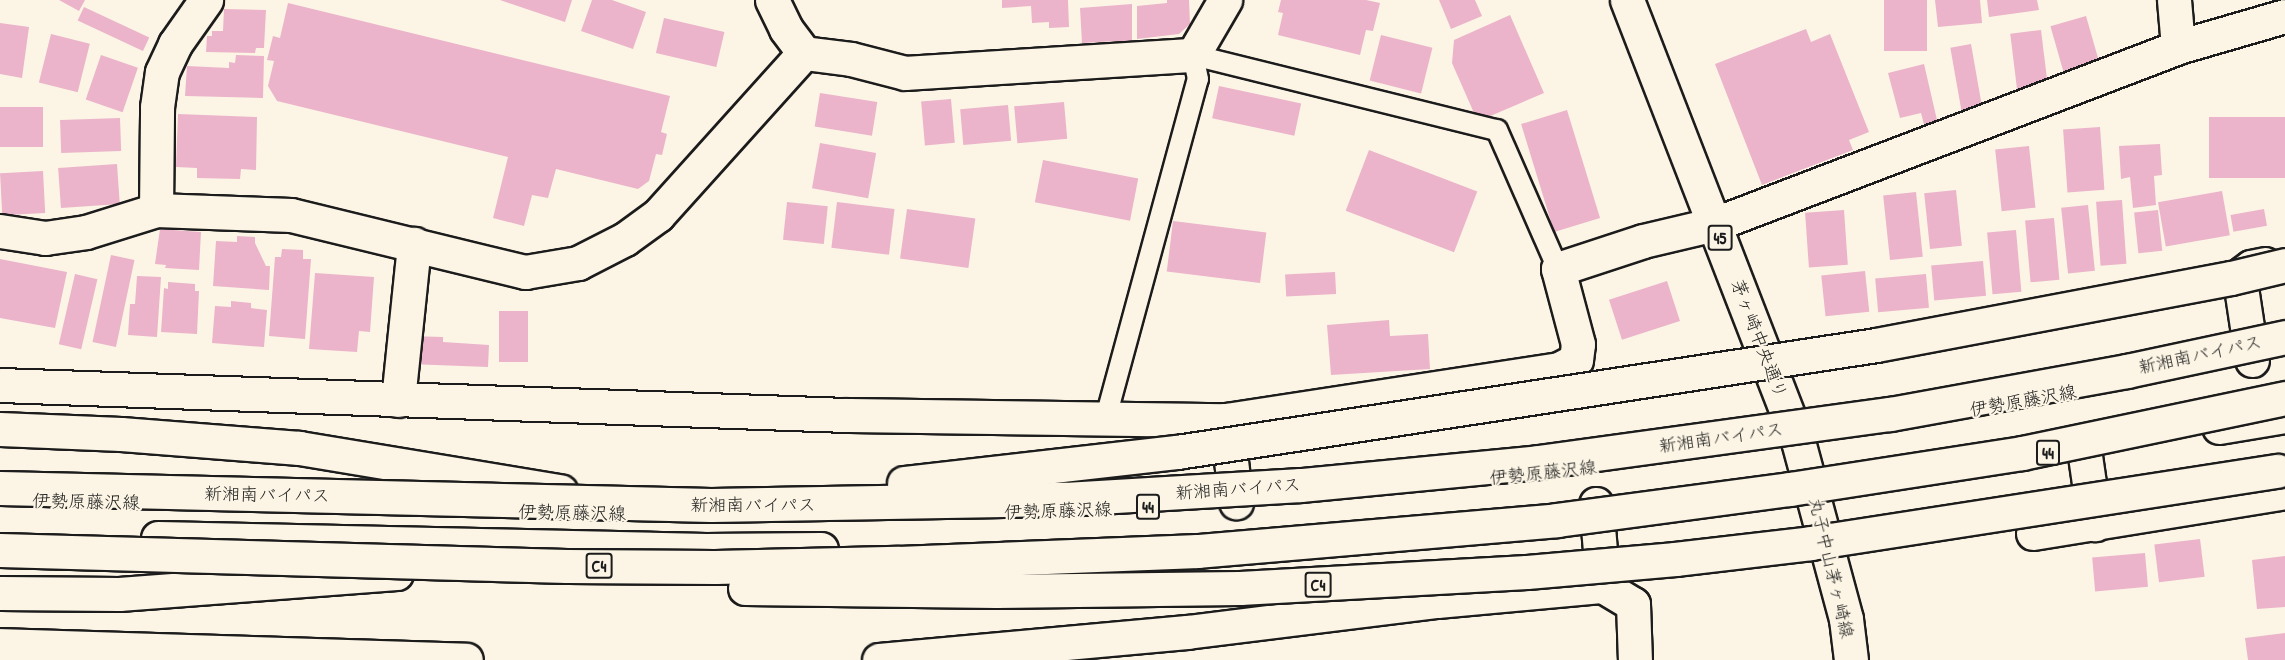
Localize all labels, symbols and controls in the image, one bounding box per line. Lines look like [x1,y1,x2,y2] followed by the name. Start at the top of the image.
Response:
[1706,225,1734,251] road number: 45
[1726,276,1792,402] street label: 茅ヶ崎中央通り
[2136,331,2264,379] street label: 新湘南バイパス
[1968,381,2078,421] street label: 伊勢原藤沢線
[1657,419,1785,457] street label: 新湘南バイパス
[2036,440,2060,466] road number: 44
[1488,457,1598,489] street label: 伊勢原藤沢線
[1174,474,1302,504] street label: 新湘南バイパス
[204,483,330,507] street label: 新湘南バイパス
[32,490,140,514] street label: 伊勢原藤沢線
[690,494,816,516] street label: 新湘南バイパス
[1136,494,1160,520] road number: 44
[1804,495,1858,641] street label: 丸子中山茅ヶ崎線
[1004,498,1112,524] street label: 伊勢原藤沢線
[518,501,626,525] street label: 伊勢原藤沢線
[586,553,612,579] road number: C4
[1304,572,1332,598] road number: C4

